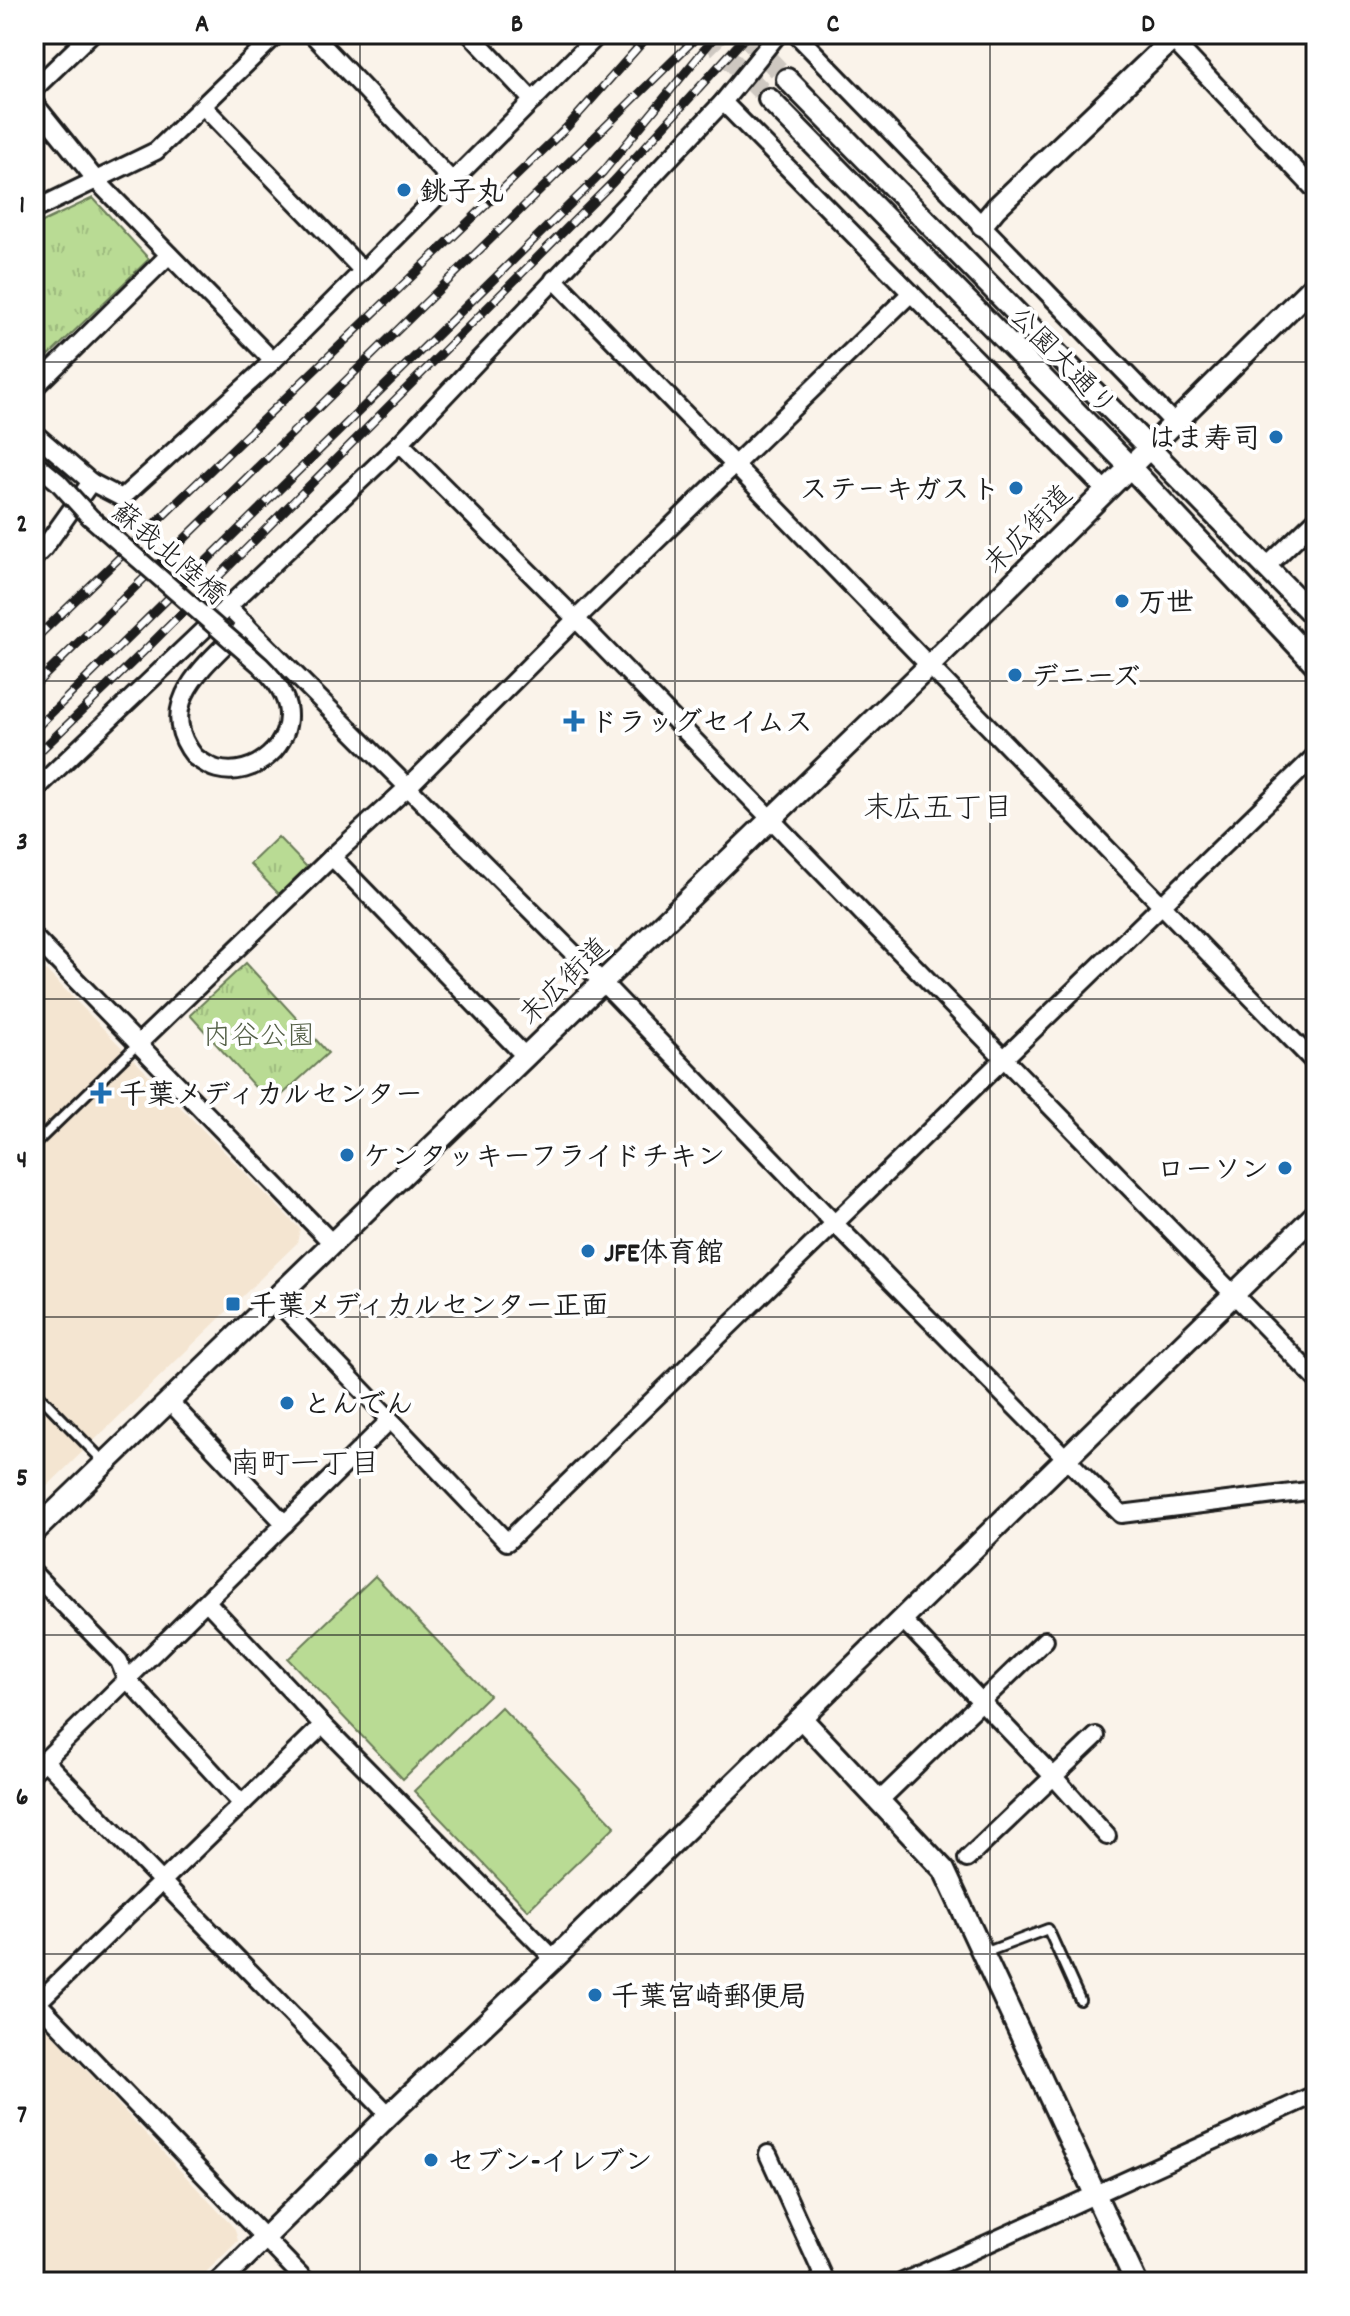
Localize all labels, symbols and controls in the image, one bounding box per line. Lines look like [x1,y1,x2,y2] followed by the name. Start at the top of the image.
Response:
[195,7,209,44] text: A
[511,7,523,44] text: B
[827,7,840,44] text: C
[1141,7,1155,44] text: D
[420,175,504,215] place label: 銚子丸
[395,181,413,199] marker: 銚子丸
[19,188,25,225] text: 1
[997,299,1123,428] street label: 公園大通り
[1148,422,1260,462] place label: はま寿司
[1267,428,1285,446] marker: はま寿司
[800,473,1000,513] place label: ステーキガスト
[977,478,1084,585] street label: 末広街道
[1007,479,1025,497] marker: ステーキガスト
[101,495,233,617] street label: 蘇我北陸橋
[16,507,28,544] text: 2
[1138,586,1194,626] place label: 万世
[1113,592,1131,610] marker: 万世
[1031,660,1140,700] place label: デニーズ
[1006,666,1024,684] marker: デニーズ
[590,706,813,746] place label: ドラッグセイムス
[565,712,583,730] marker: ドラッグセイムス
[863,790,1013,833] district label: 末広五丁目
[16,825,28,862] text: 3
[512,930,621,1037] street label: 末広街道
[203,1019,315,1059] park label: 内谷公園
[119,1078,423,1118] place label: 千葉メディカルセンター
[90,1082,112,1104] marker: 千葉メディカルセンター
[363,1140,725,1180] place label: ケンタッキーフライドチキン
[17,1143,27,1180] text: 4
[338,1146,356,1164] marker: ケンタッキーフライドチキン
[1157,1153,1269,1193] place label: ローソン
[1276,1159,1294,1177] marker: ローソン
[604,1236,723,1276] place label: JFE体育館
[579,1242,597,1260] marker: JFE体育館
[249,1289,609,1329] place label: 千葉メディカルセンター正面
[224,1295,242,1313] marker: 千葉メディカルセンター正面
[303,1388,414,1428] place label: とんでん
[278,1394,296,1412] marker: とんでん
[230,1446,380,1489] district label: 南町一丁目
[16,1461,28,1498] text: 5
[16,1780,28,1817] text: 6
[611,1980,807,2020] place label: 千葉宮崎郵便局
[586,1986,604,2004] marker: 千葉宮崎郵便局
[17,2098,27,2135] text: 7
[447,2145,653,2185] place label: セブン-イレブン
[422,2151,440,2169] marker: セブン-イレブン

